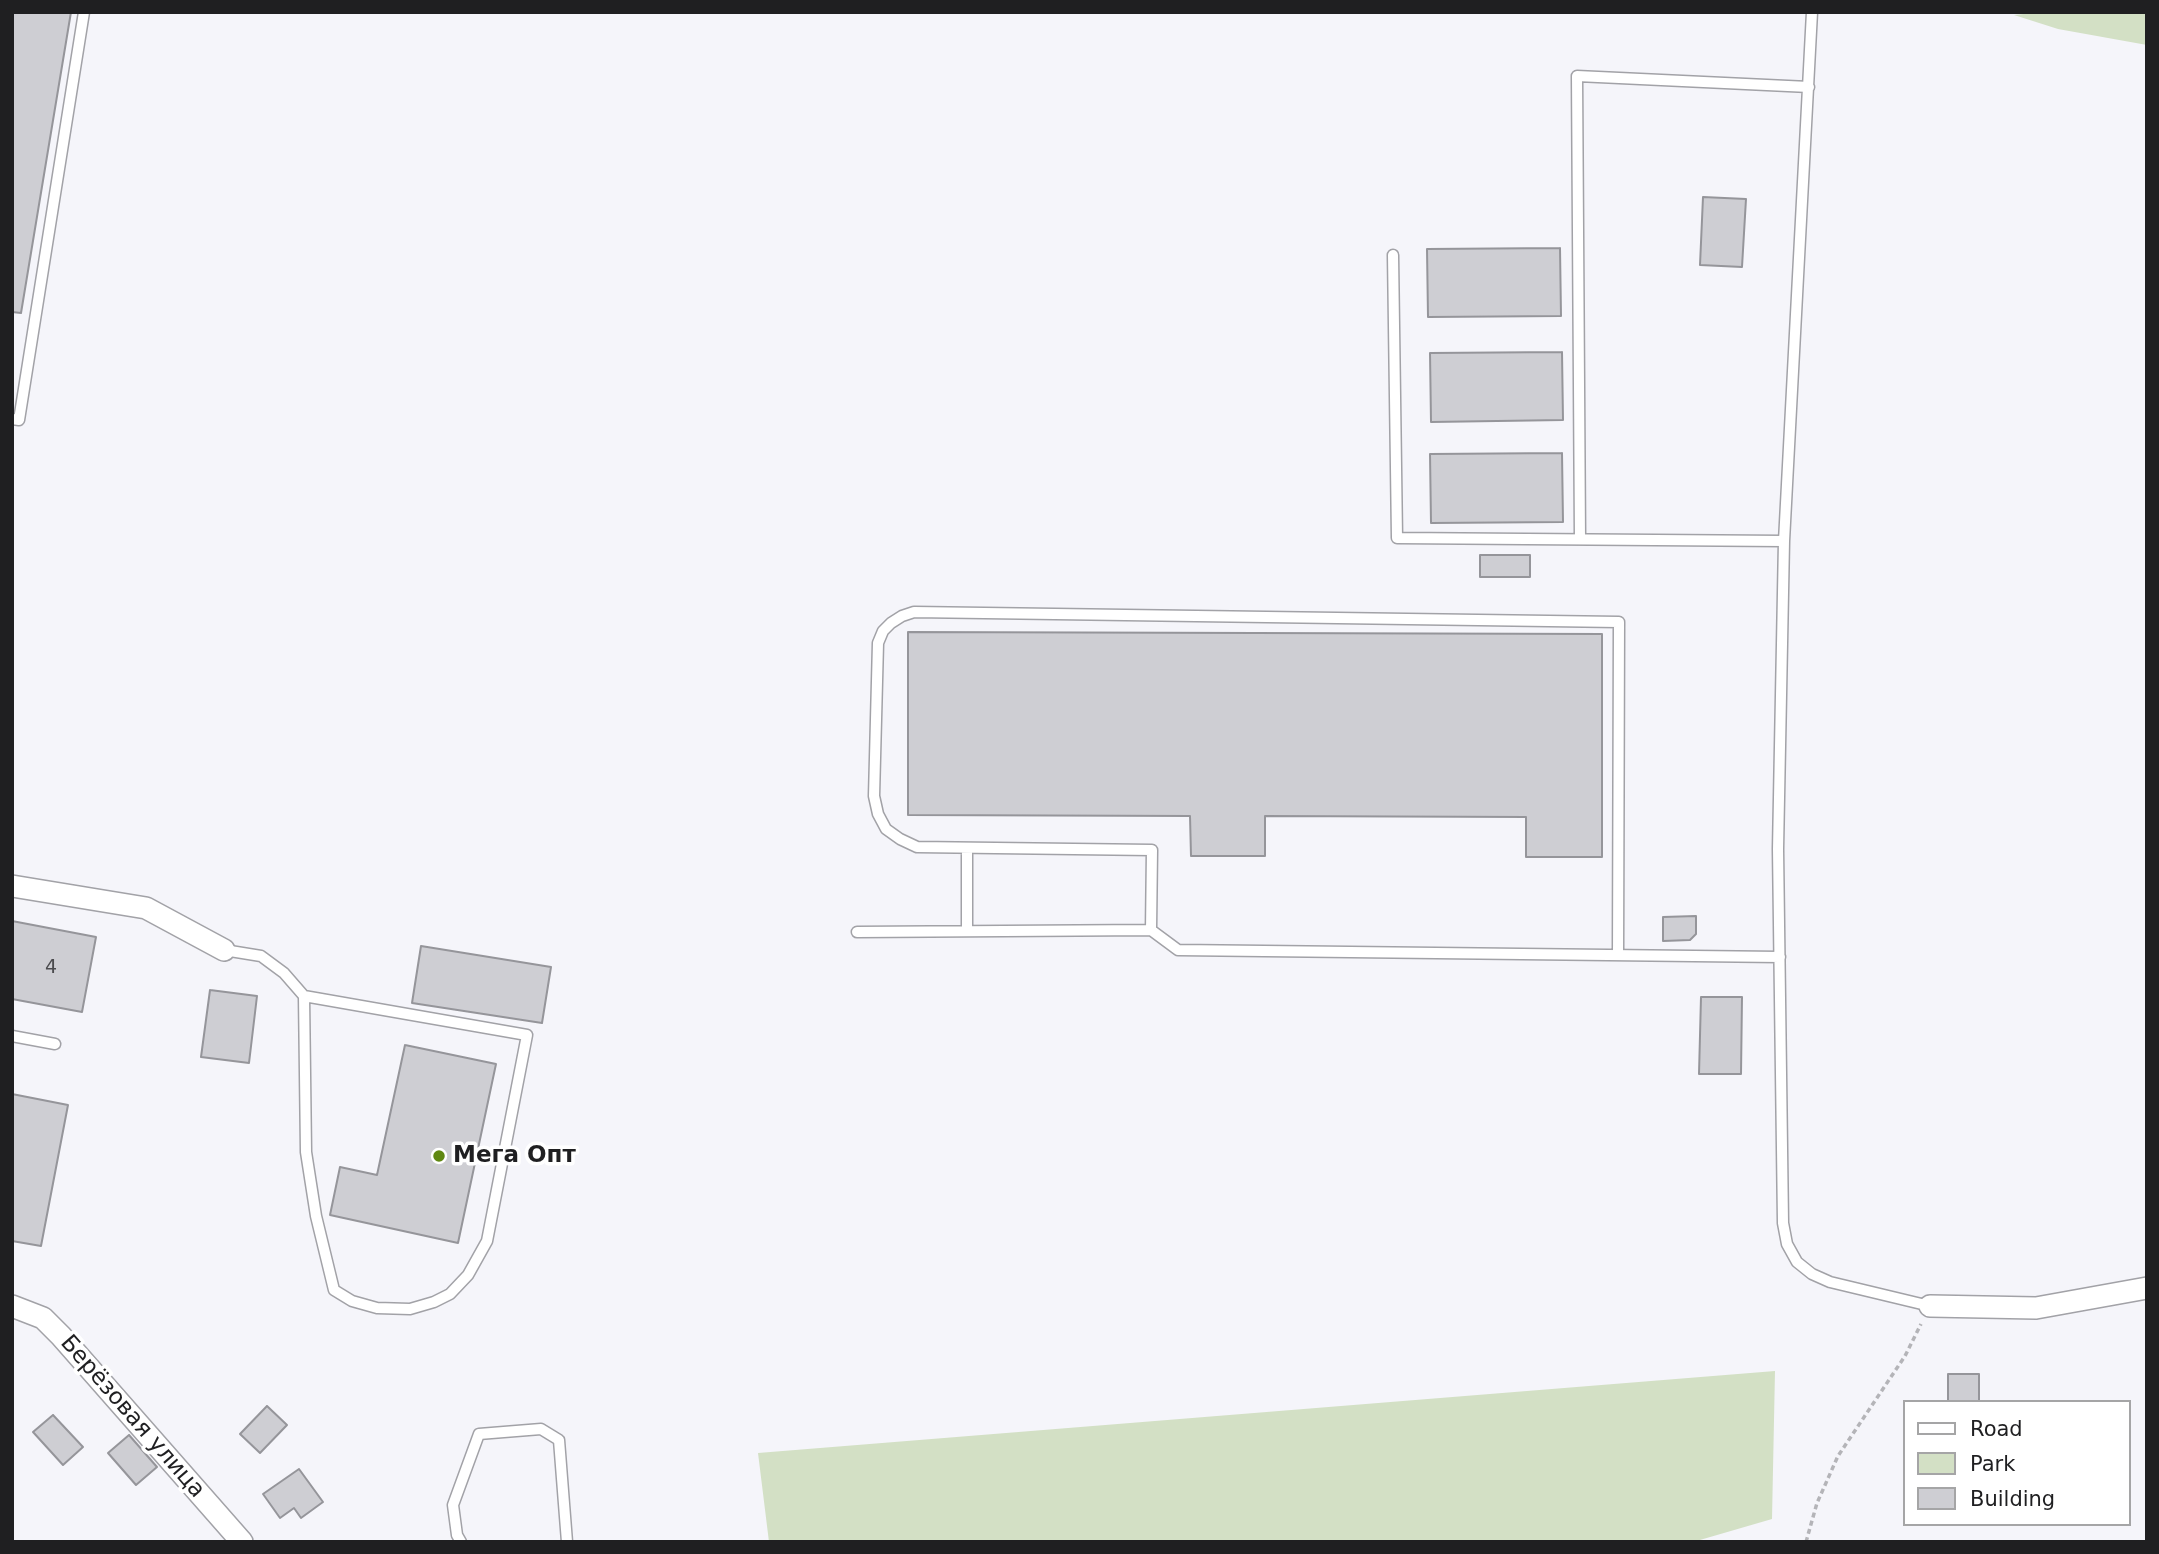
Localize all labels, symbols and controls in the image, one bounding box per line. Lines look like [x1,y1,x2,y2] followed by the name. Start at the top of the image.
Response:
[45,957,57,979] house number: 4
[453,1142,576,1170] place label: Мега Опт
[431,1148,447,1164] marker: Мега Опт
[54,1330,210,1504] street label: Берёзовая улица
[1904,1400,2131,1526] legend
[1970,1417,2023,1441] text: Road
[1970,1452,2015,1476] text: Park
[1970,1487,2055,1511] text: Building

